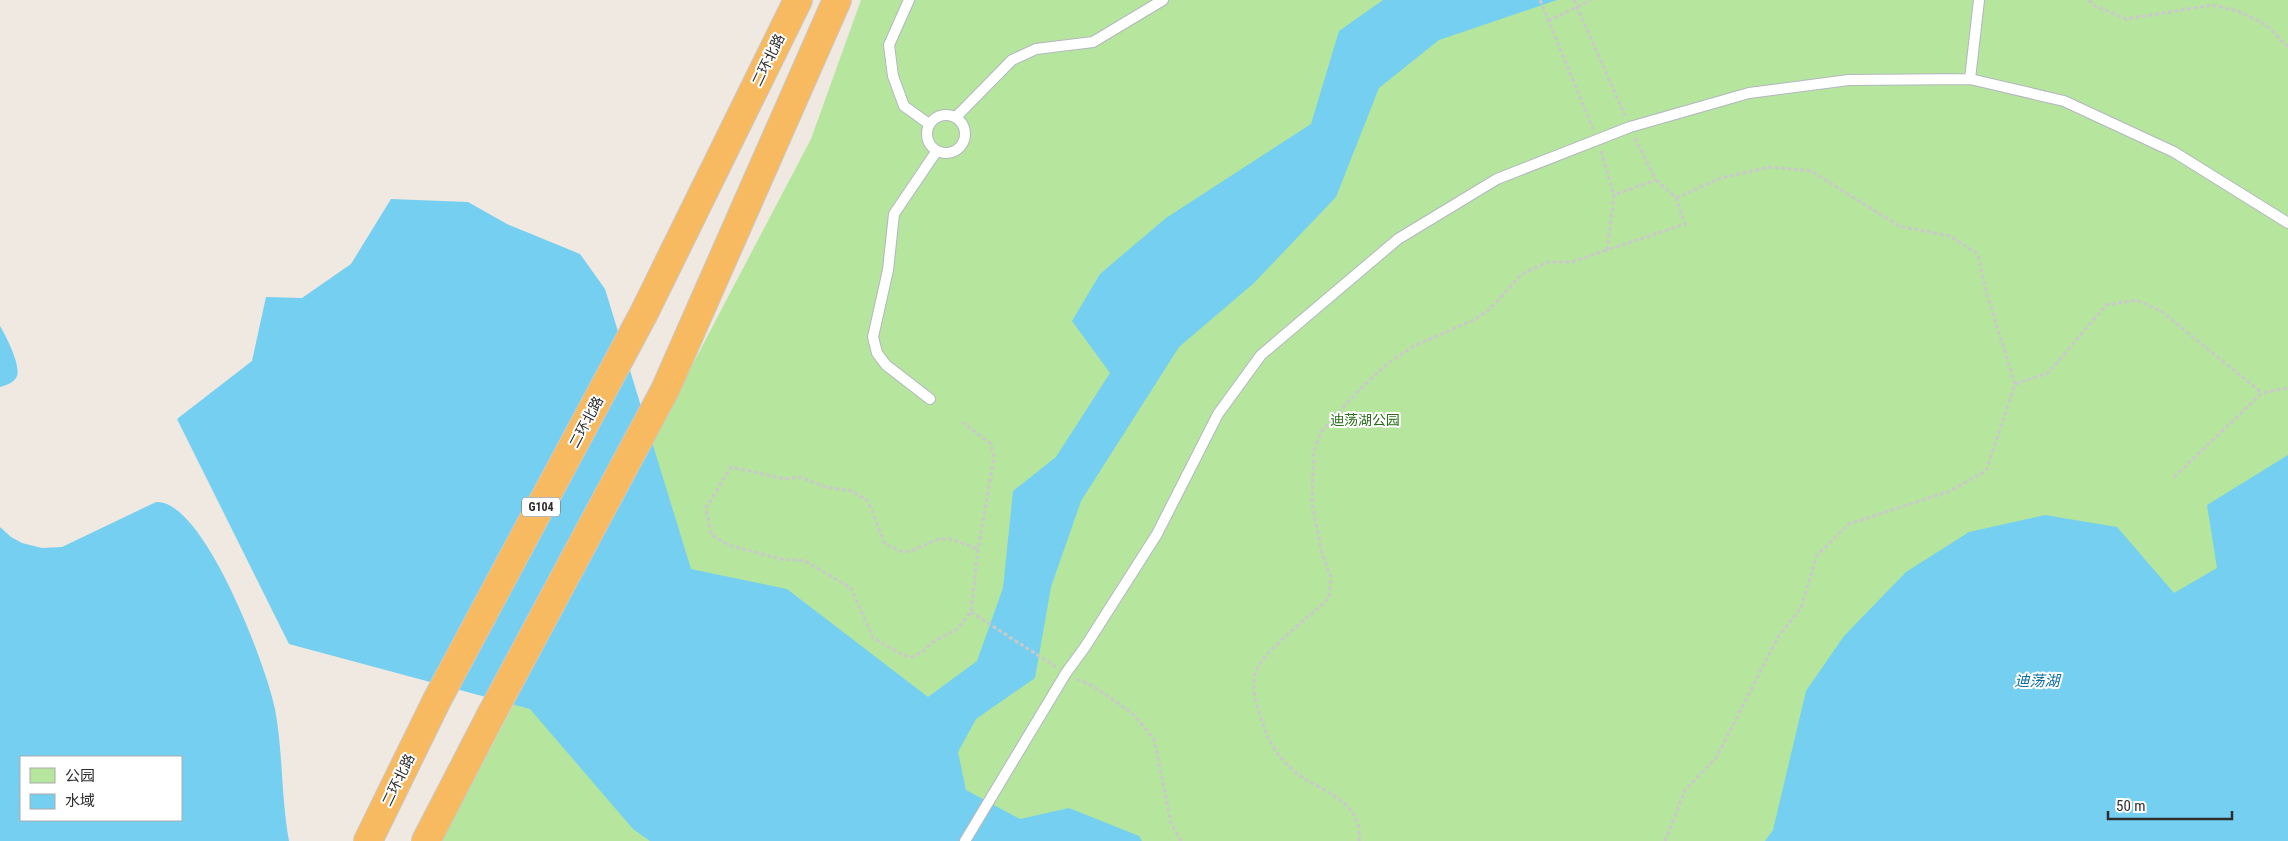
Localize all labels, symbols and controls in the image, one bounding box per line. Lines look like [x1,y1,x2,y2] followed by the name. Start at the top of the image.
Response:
[749,31,787,89] street label: 二环北路
[566,394,606,450] street label: 二环北路
[1330,412,1400,428] park label: 迪荡湖公园
[522,498,560,516] road number: G104
[2014,672,2061,690] water label: 迪荡湖
[379,751,417,809] street label: 二环北路
[20,756,182,821] legend
[65,767,95,785] text: 公园
[2108,788,2232,820] scale bar
[65,792,95,810] text: 水域
[2116,797,2146,815] text: 50 m

